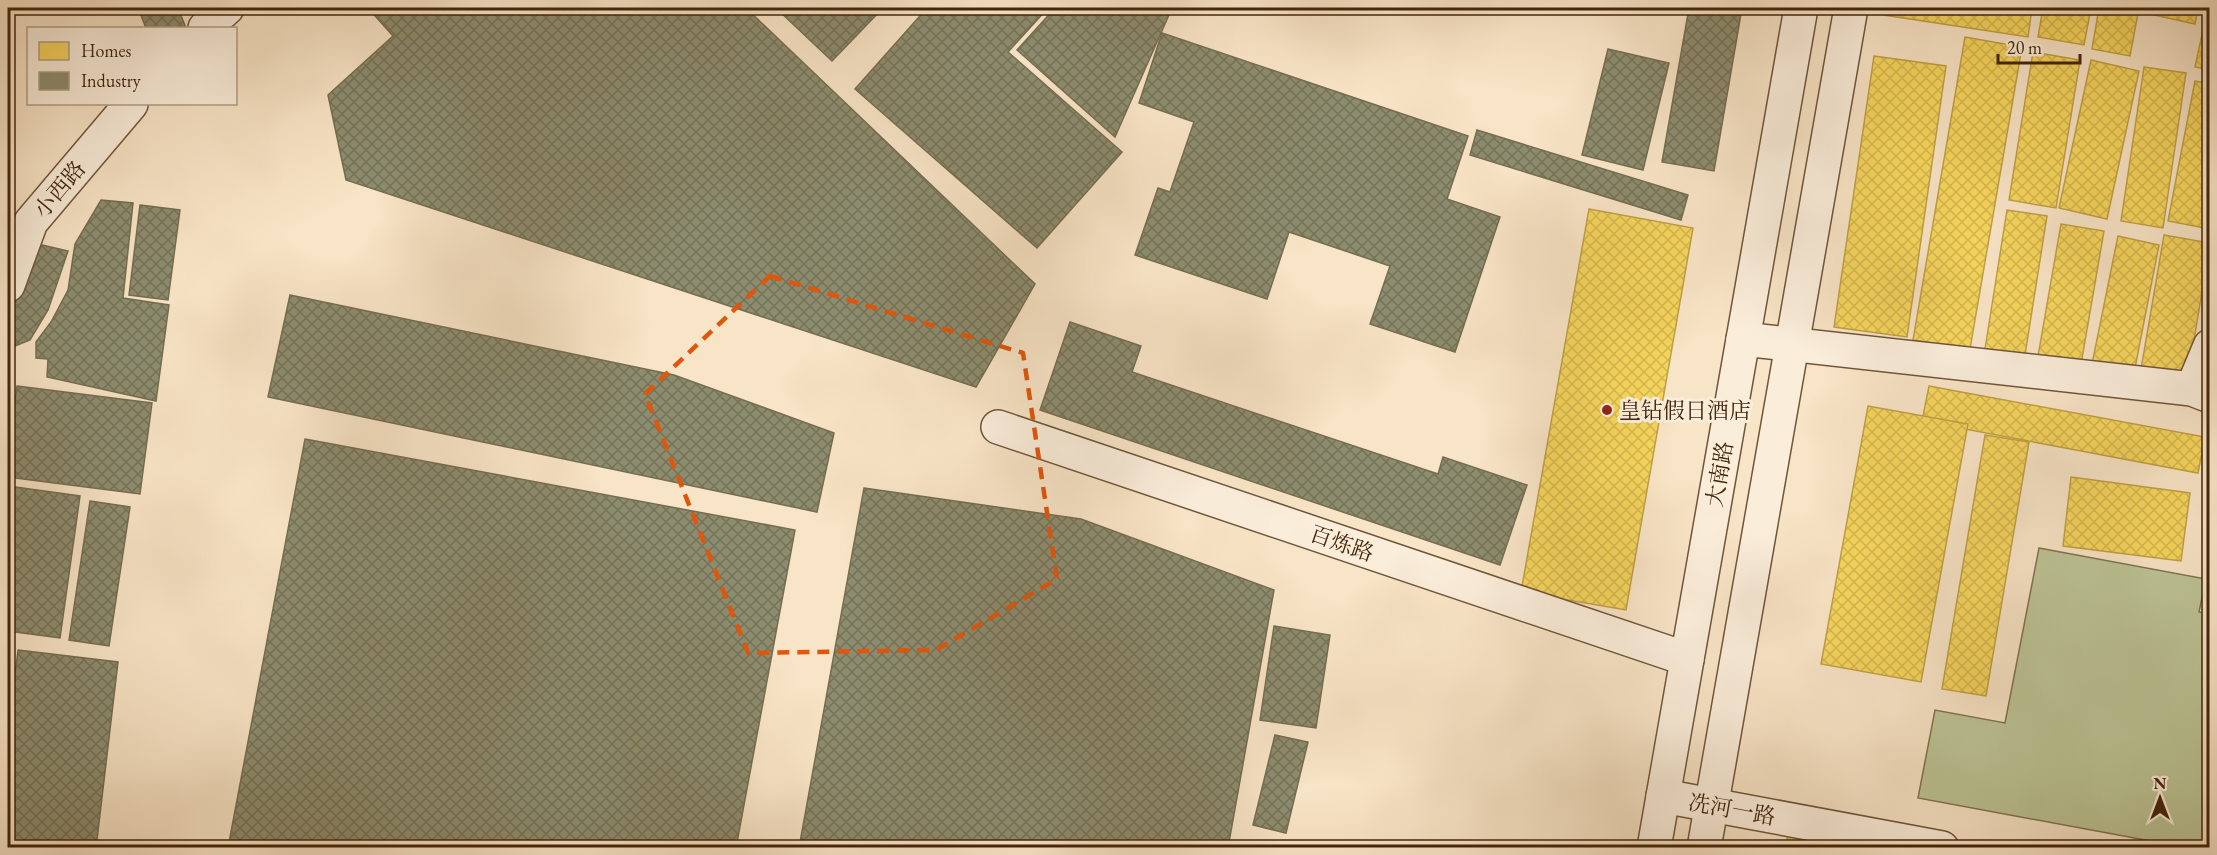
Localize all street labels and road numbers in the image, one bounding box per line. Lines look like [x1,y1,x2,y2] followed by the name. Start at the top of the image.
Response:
[27,155,92,224] street label: 小西路
[1699,439,1740,509] street label: 大南路
[1306,519,1378,568] street label: 百炼路
[1686,788,1778,831] street label: 冼河一路

